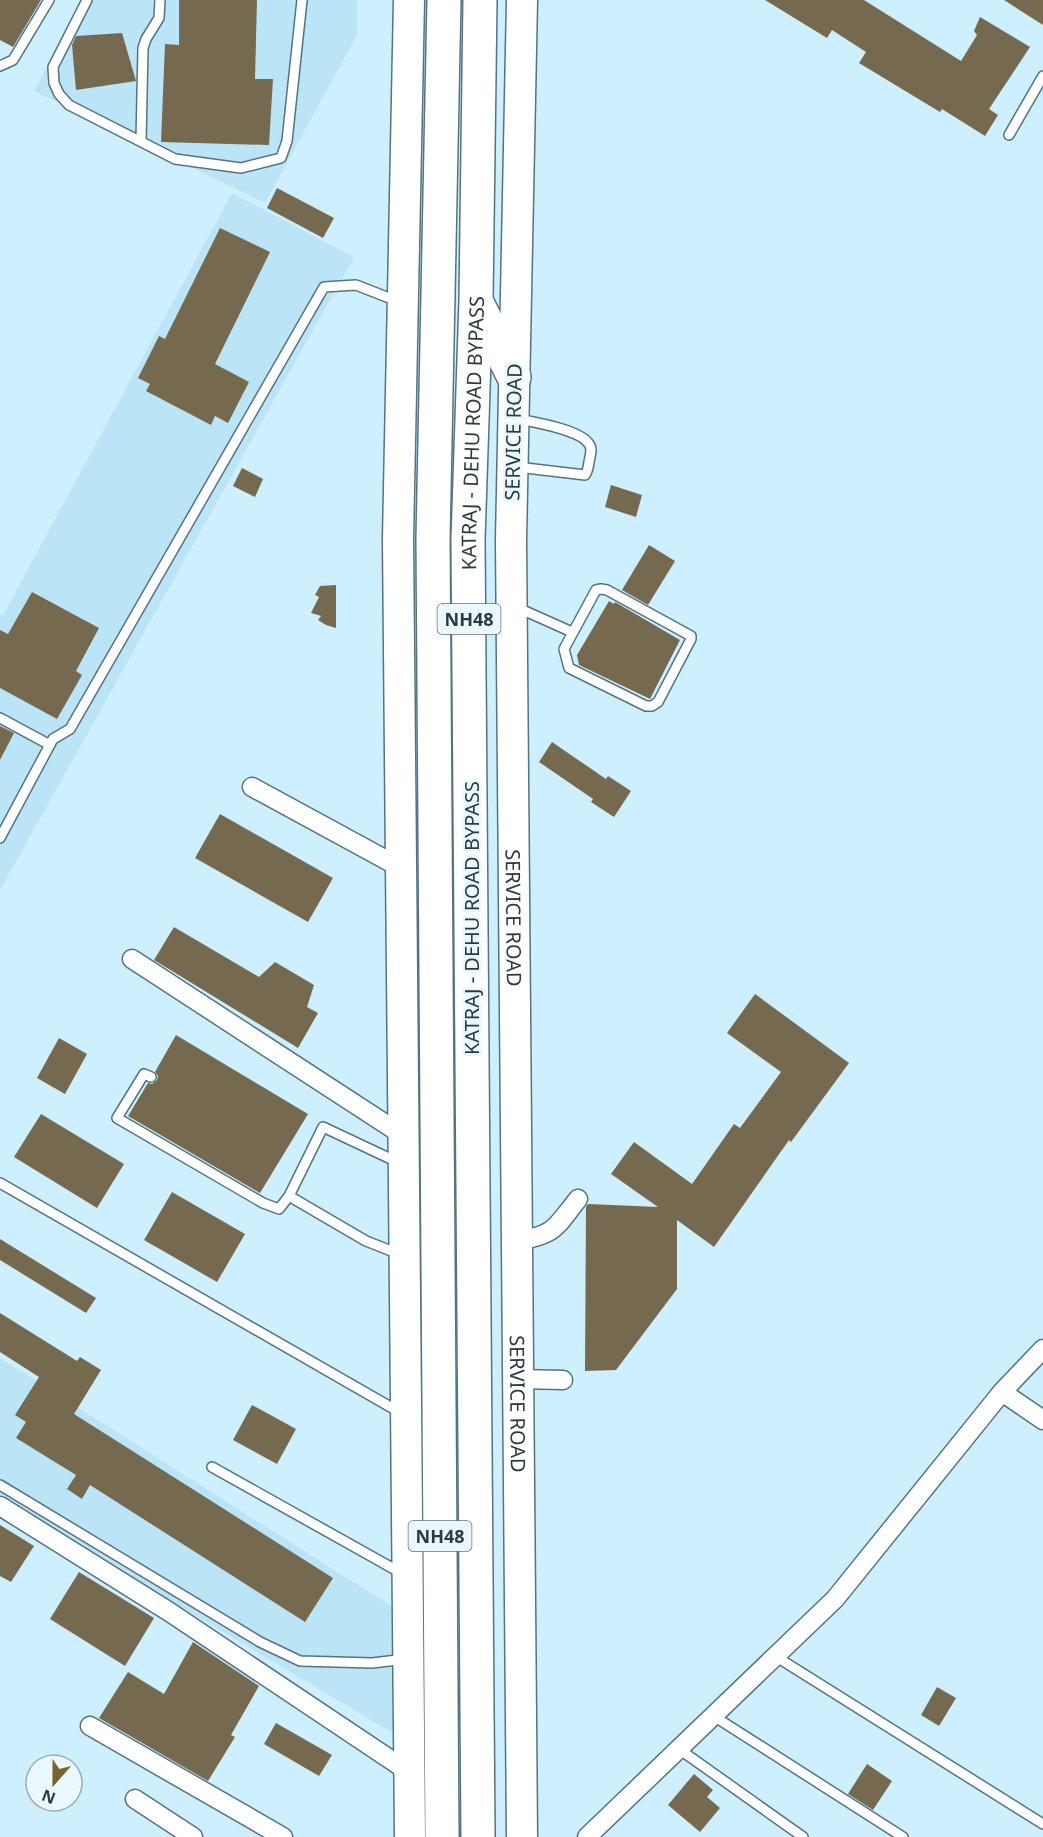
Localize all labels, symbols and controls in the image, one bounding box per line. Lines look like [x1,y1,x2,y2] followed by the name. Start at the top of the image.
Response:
[454,296,490,570] street label: KATRAJ - DEHU ROAD BYPASS
[498,363,528,501] street label: SERVICE ROAD
[438,604,500,634] road number: NH48
[458,781,485,1055] street label: KATRAJ - DEHU ROAD BYPASS
[500,849,528,987] street label: SERVICE ROAD
[504,1335,532,1473] street label: SERVICE ROAD
[408,1521,472,1551] road number: NH48
[24,1753,84,1813] north arrow
[39,1784,59,1810] text: N

